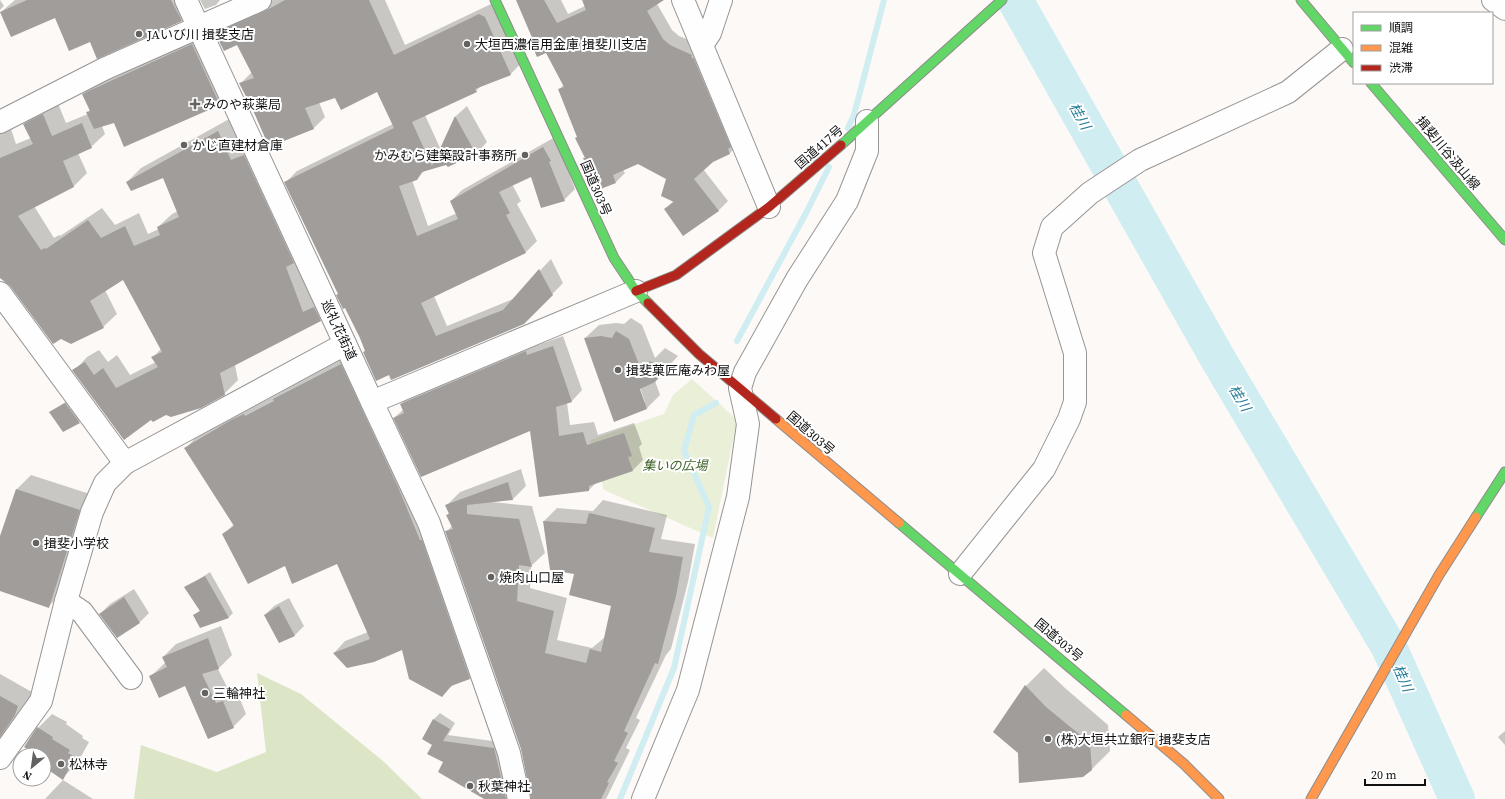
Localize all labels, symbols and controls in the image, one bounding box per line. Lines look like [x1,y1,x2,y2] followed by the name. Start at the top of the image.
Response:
[1353,12,1493,84] legend
[1389,20,1413,36] text: 順調
[146,26,254,43] place label: JAいび川 揖斐支店
[134,29,144,39] marker: JAいび川 揖斐支店
[475,36,647,53] place label: 大垣西濃信用金庫 揖斐川支店
[462,39,472,49] marker: 大垣西濃信用金庫 揖斐川支店
[1389,40,1413,56] text: 混雑
[1389,60,1413,76] text: 渋滞
[203,96,281,113] place label: みのや萩薬局
[190,99,200,109] marker: みのや萩薬局
[1064,99,1097,135] water label: 桂川
[1412,113,1484,193] street label: 揖斐川谷汲山線
[791,121,847,173] street label: 国道417号
[192,137,283,154] place label: かじ直建材倉庫
[179,140,189,150] marker: かじ直建材倉庫
[374,147,517,164] place label: かみむら建築設計事務所
[520,150,530,160] marker: かみむら建築設計事務所
[577,158,615,218] street label: 国道303号
[318,297,360,363] street label: 巡礼花街道
[626,362,730,379] place label: 揖斐菓匠庵みわ屋
[613,365,623,375] marker: 揖斐菓匠庵みわ屋
[1224,381,1257,417] water label: 桂川
[783,407,839,459] street label: 国道303号
[642,457,709,474] park label: 集いの広場
[44,535,109,552] place label: 揖斐小学校
[31,538,41,548] marker: 揖斐小学校
[499,569,564,586] place label: 焼肉山口屋
[486,572,496,582] marker: 焼肉山口屋
[1031,615,1087,665] street label: 国道303号
[1388,661,1419,697] water label: 桂川
[213,685,265,702] place label: 三輪神社
[200,688,210,698] marker: 三輪神社
[1056,731,1211,748] place label: (株)大垣共立銀行 揖斐支店
[1043,734,1053,744] marker: (株)大垣共立銀行 揖斐支店
[12,747,52,787] north arrow
[69,756,108,773] place label: 松林寺
[56,759,66,769] marker: 松林寺
[1365,761,1425,787] scale bar
[20,767,35,784] text: N
[1371,767,1397,783] text: 20 m
[478,778,530,795] place label: 秋葉神社
[465,781,475,791] marker: 秋葉神社

